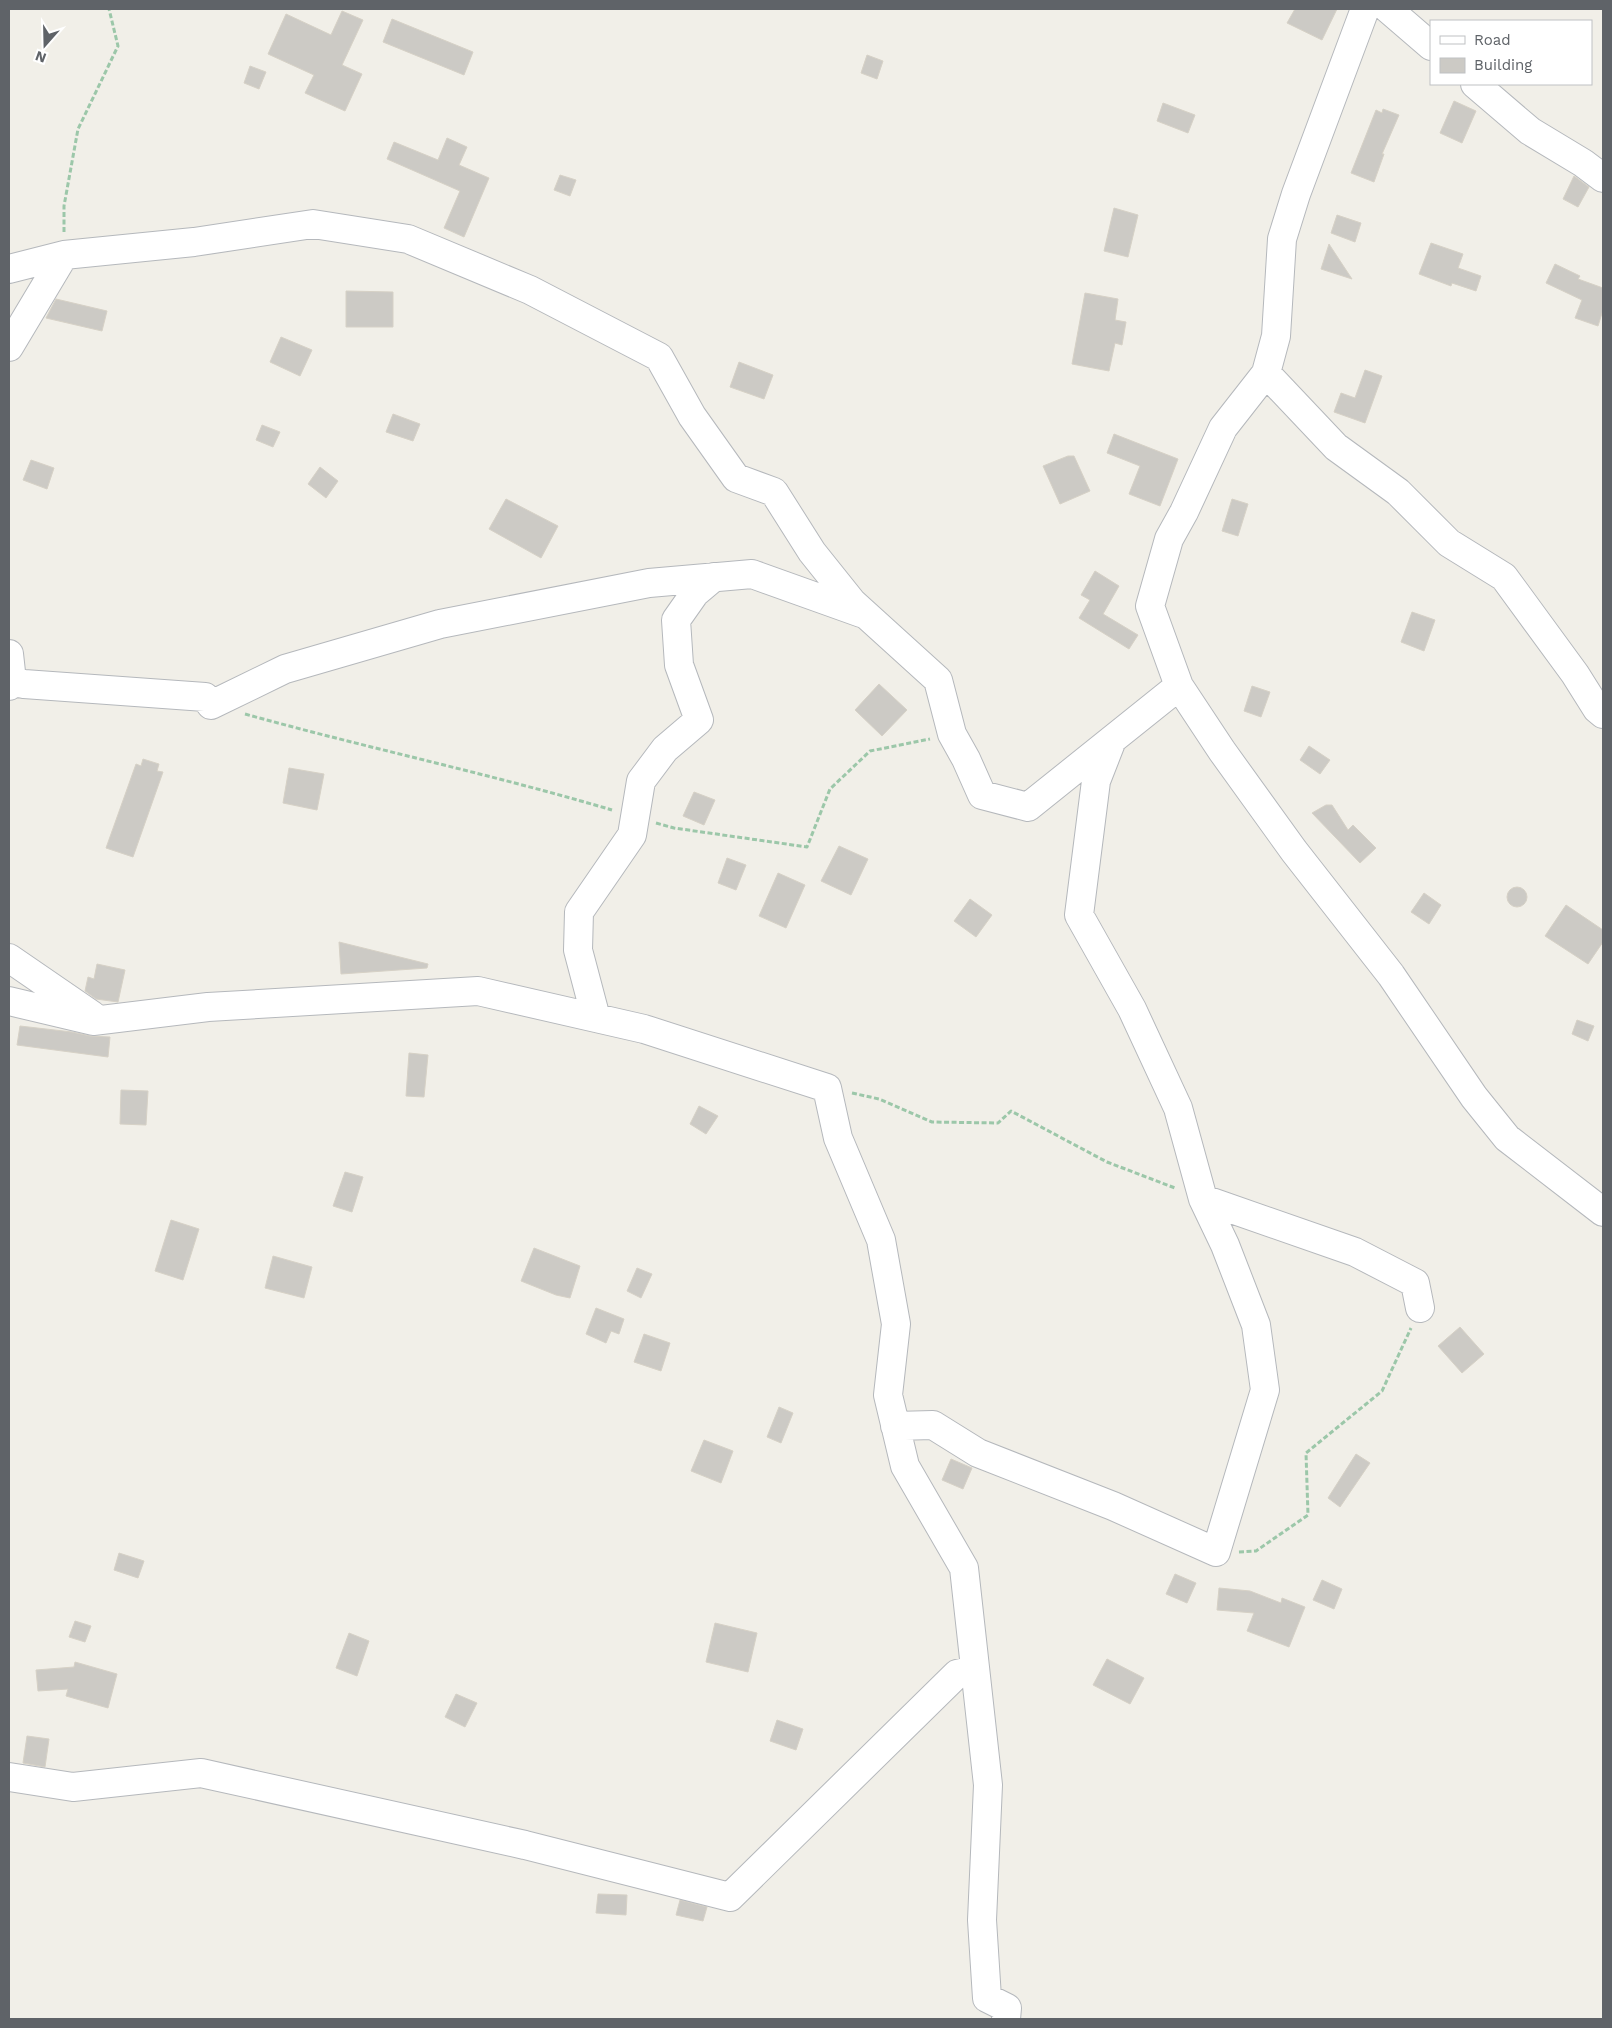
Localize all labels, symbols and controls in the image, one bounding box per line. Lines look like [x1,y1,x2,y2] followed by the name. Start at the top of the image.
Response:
[20,20,70,70] north arrow
[1430,20,1592,85] legend
[1474,31,1511,49] text: Road
[33,48,48,67] text: N
[1474,56,1532,74] text: Building

